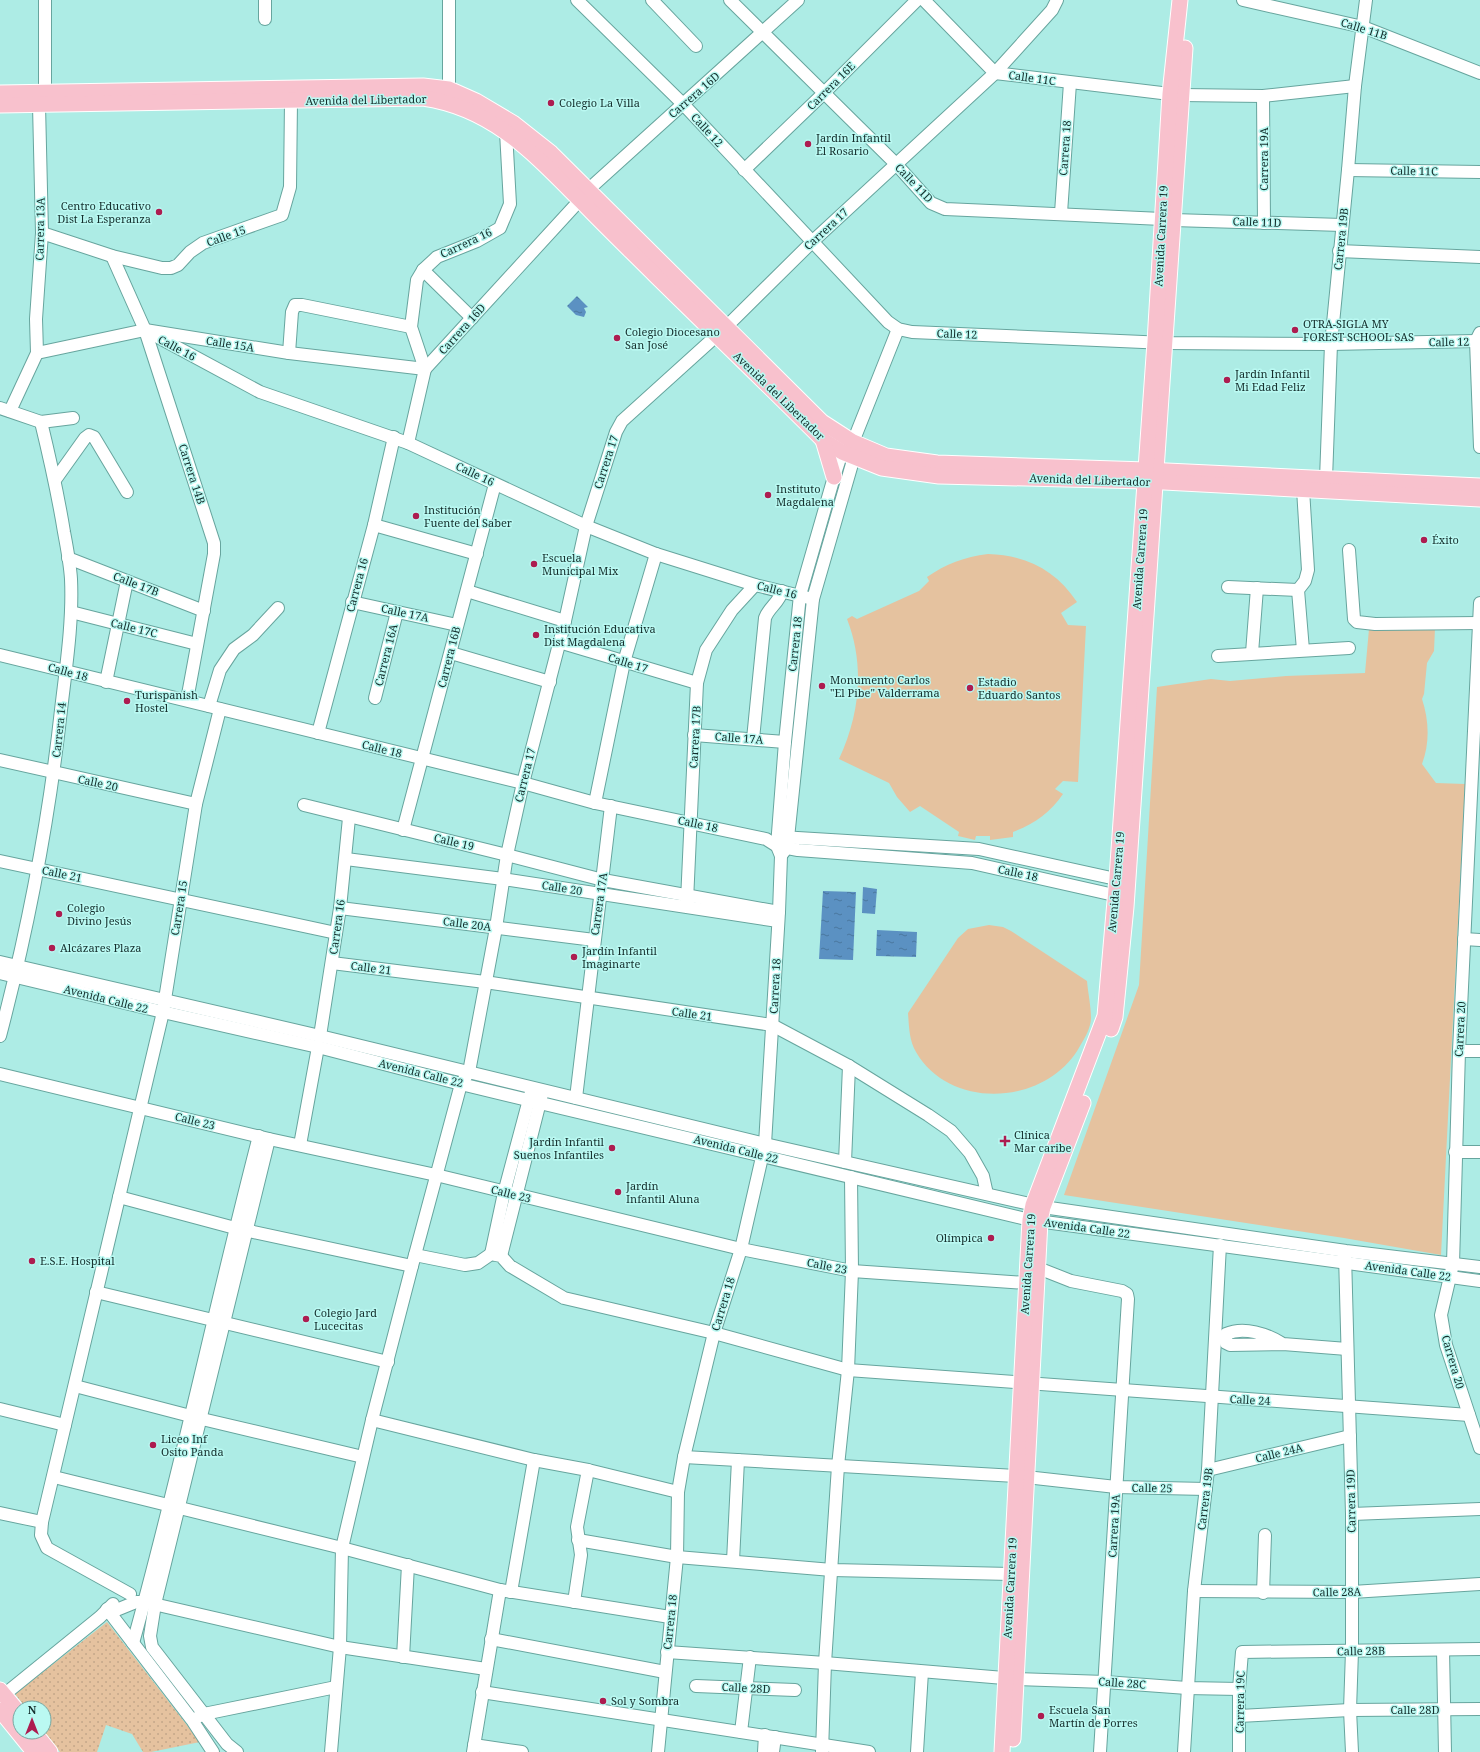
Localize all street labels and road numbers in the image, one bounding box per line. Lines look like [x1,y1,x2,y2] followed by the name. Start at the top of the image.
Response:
[1339,14,1389,43] street label: Calle 11B
[803,58,858,113] street label: Carrera 16E
[1007,67,1057,88] street label: Calle 11C
[665,68,723,121] street label: Carrera 16D
[305,91,428,108] street label: Avenida del Libertador
[688,110,727,150] street label: Calle 12
[1055,120,1074,176] street label: Carrera 18
[1256,127,1271,191] street label: Carrera 19A
[892,160,937,205] street label: Calle 11D
[1390,163,1438,178] street label: Calle 11C
[1150,185,1171,287] street label: Avenida Carrera 19
[31,197,48,261] street label: Carrera 13A
[800,204,851,253] street label: Carrera 17
[1330,207,1351,271] street label: Carrera 19B
[1232,213,1282,230] street label: Calle 11D
[204,222,248,250] street label: Calle 15
[437,224,494,261] street label: Carrera 16
[435,300,488,357] street label: Carrera 16D
[936,325,978,342] street label: Calle 12
[156,331,199,364] street label: Calle 16
[205,332,255,355] street label: Calle 15A
[1428,334,1470,349] street label: Calle 12
[731,348,829,444] street label: Avenida del Libertador
[590,433,621,491] street label: Carrera 17
[176,442,209,506] street label: Carrera 14B
[454,458,497,489] street label: Calle 16
[1029,470,1152,489] street label: Avenida del Libertador
[1128,508,1151,610] street label: Avenida Carrera 19
[342,556,371,614] street label: Carrera 16
[111,568,161,599] street label: Calle 17B
[756,577,799,602] street label: Calle 16
[380,600,431,625] street label: Calle 17A
[109,614,159,641] street label: Calle 17C
[784,616,805,672] street label: Carrera 18
[371,622,401,687] street label: Carrera 16A
[434,625,463,689] street label: Carrera 16B
[606,649,650,676] street label: Calle 17
[46,659,90,684] street label: Calle 18
[48,702,69,758] street label: Carrera 14
[685,705,704,769] street label: Carrera 17B
[714,728,764,747] street label: Calle 17A
[361,736,404,761] street label: Calle 18
[511,746,539,804] street label: Carrera 17
[77,771,120,794] street label: Calle 20
[677,812,720,835] street label: Calle 18
[433,830,476,853] street label: Calle 19
[1104,831,1127,933] street label: Avenida Carrera 19
[997,861,1040,884] street label: Calle 18
[41,862,84,885] street label: Calle 21
[587,871,610,936] street label: Carrera 17A
[541,877,583,898] street label: Calle 20
[167,879,190,937] street label: Carrera 15
[325,898,348,955] street label: Carrera 16
[442,913,492,934] street label: Calle 20A
[350,958,392,977] street label: Calle 21
[766,958,783,1014] street label: Carrera 18
[62,981,150,1016] street label: Avenida Calle 22
[1451,1001,1468,1057] street label: Carrera 20
[671,1003,713,1024] street label: Calle 21
[377,1055,465,1090] street label: Avenida Calle 22
[174,1108,217,1133] street label: Calle 23
[692,1131,780,1166] street label: Avenida Calle 22
[490,1181,533,1206] street label: Calle 23
[1016,1213,1039,1315] street label: Avenida Carrera 19
[1043,1214,1131,1241] street label: Avenida Calle 22
[806,1254,849,1277] street label: Calle 23
[1364,1257,1452,1284] street label: Avenida Calle 22
[707,1275,738,1333] street label: Carrera 18
[1439,1333,1468,1391] street label: Carrera 20
[1229,1391,1271,1408] street label: Calle 24
[1253,1439,1304,1466] street label: Calle 24A
[1193,1467,1216,1531] street label: Carrera 19B
[1342,1469,1359,1533] street label: Carrera 19D
[1131,1480,1173,1495] street label: Calle 25
[1104,1494,1123,1558] street label: Carrera 19A
[999,1537,1020,1639] street label: Avenida Carrera 19
[1313,1584,1362,1599] street label: Calle 28A
[659,1594,680,1650] street label: Carrera 18
[1337,1643,1385,1658] street label: Calle 28B
[1231,1670,1248,1733] street label: Carrera 19C
[1098,1673,1147,1692] street label: Calle 28C
[721,1679,771,1696] street label: Calle 28D
[1391,1702,1439,1717] street label: Calle 28D

